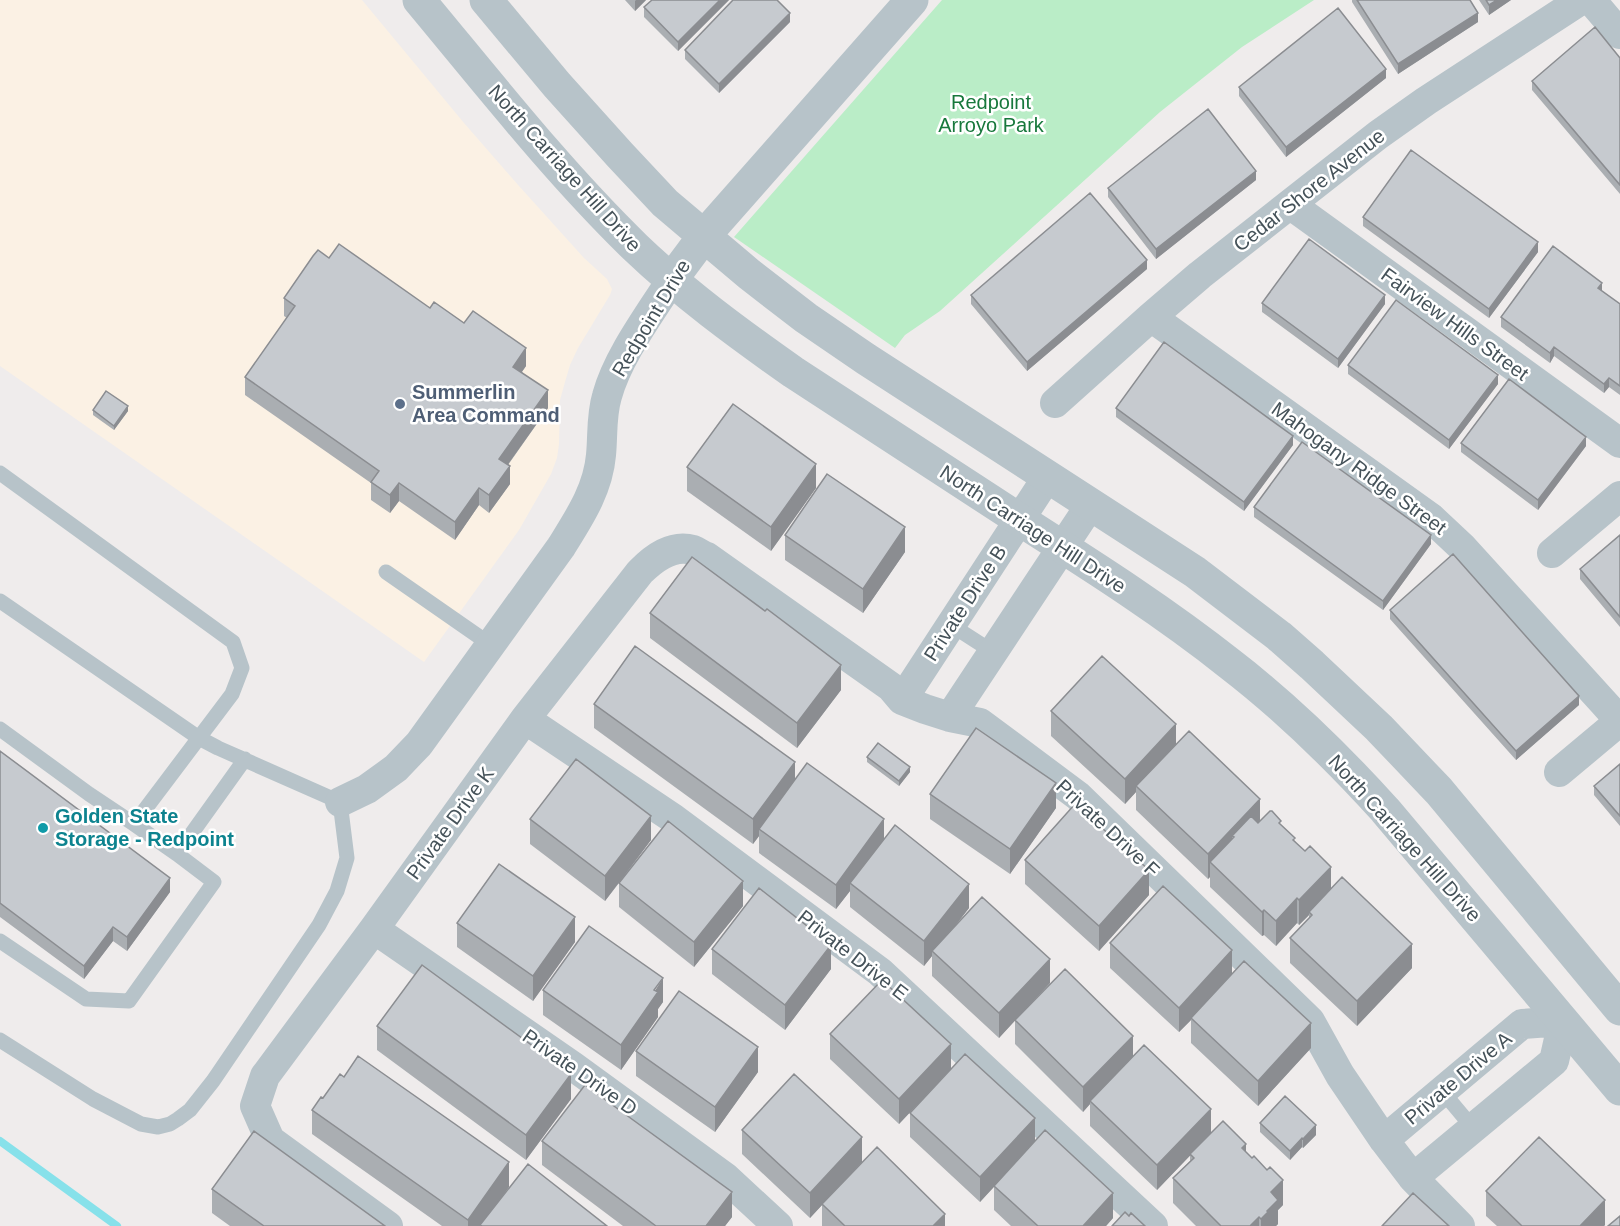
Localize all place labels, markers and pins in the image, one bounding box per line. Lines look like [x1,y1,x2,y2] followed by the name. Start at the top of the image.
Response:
[412,381,560,426] place label: Summerlin Area Command
[393,397,407,411] marker: Summerlin Area Command
[55,805,234,850] place label: Golden State Storage - Redpoint
[36,821,50,835] marker: Golden State Storage - Redpoint

